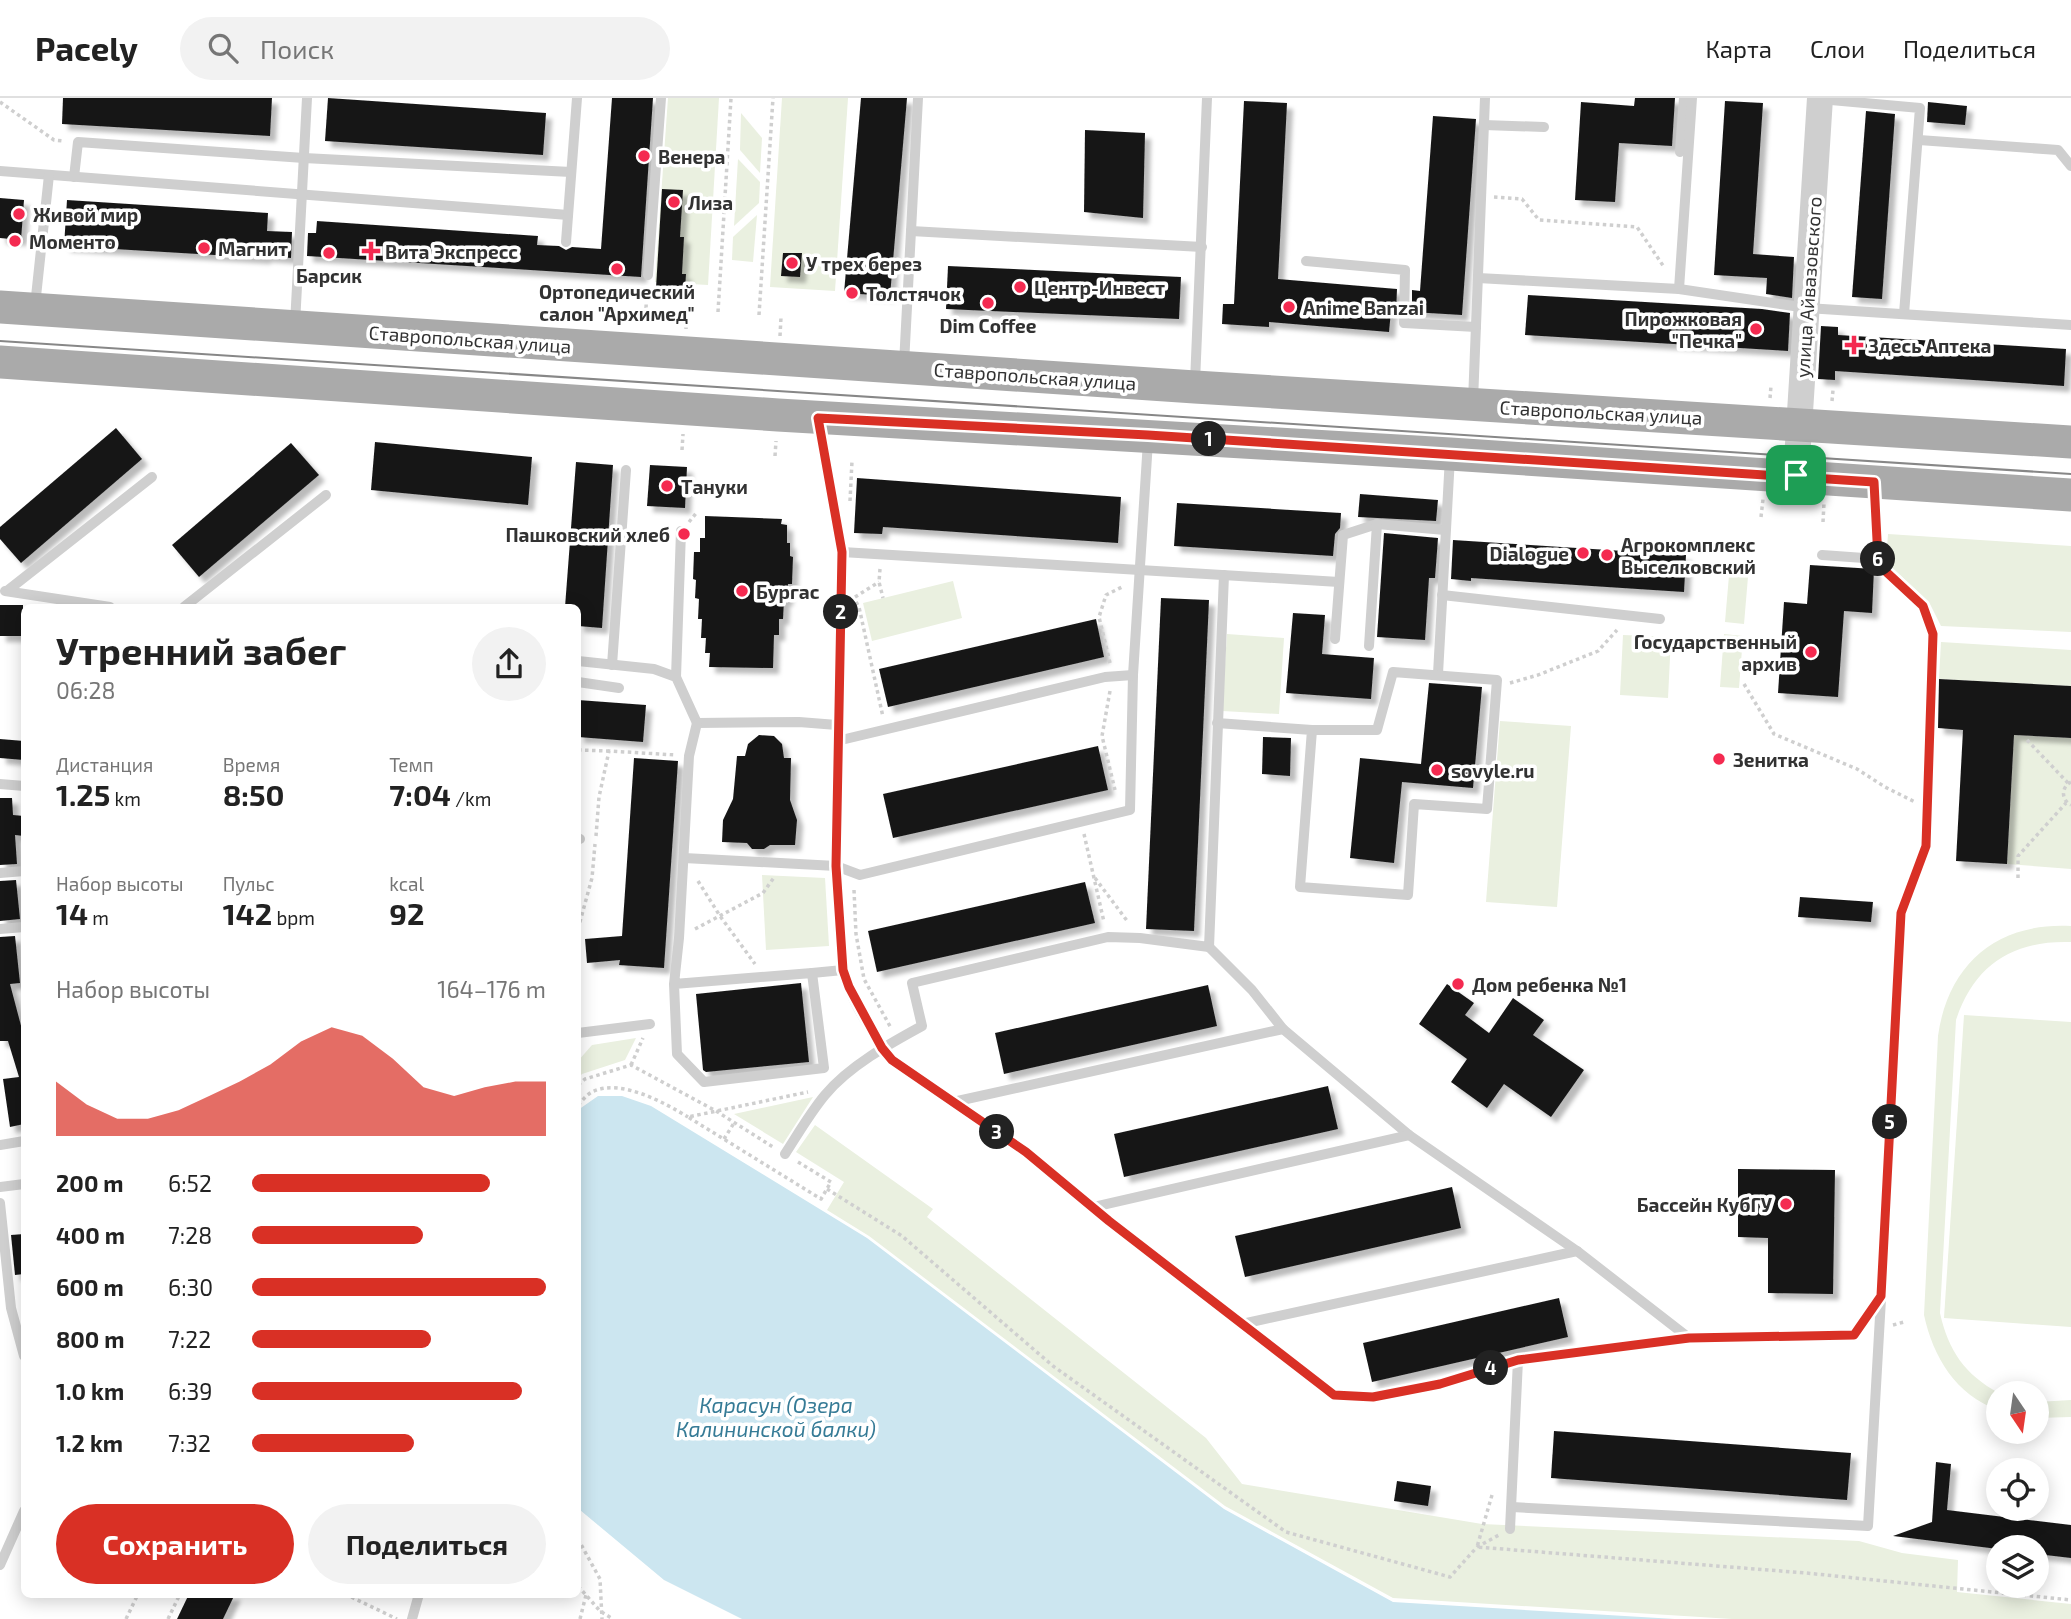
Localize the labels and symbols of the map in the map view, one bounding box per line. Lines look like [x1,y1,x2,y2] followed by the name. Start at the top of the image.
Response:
[658,145,726,168] place label: Венера
[636,148,652,164] marker: Венера
[688,191,733,214] place label: Лиза
[666,194,682,210] marker: Лиза
[1790,196,1827,379] street label: улица Айвазовского
[33,203,138,226] place label: Живой мир
[11,206,27,222] marker: Живой мир
[29,230,116,253] place label: Моменто
[7,233,23,249] marker: Моменто
[218,237,288,260] place label: Магнит
[196,240,212,256] marker: Магнит
[385,240,518,263] place label: Вита Экспресс
[363,243,379,259] marker: Вита Экспресс
[321,245,337,261] marker: Барсик
[806,252,922,275] place label: У трех берез
[784,255,800,271] marker: У трех берез
[609,261,625,277] marker: Ортопедический салон "Архимед"
[296,264,362,287] place label: Барсик
[1034,276,1165,299] place label: Центр-Инвест
[1012,279,1028,295] marker: Центр-Инвест
[539,280,695,325] place label: Ортопедический салон "Архимед"
[866,282,961,305] place label: Толстячок
[844,285,860,301] marker: Толстячок
[980,295,996,311] marker: Dim Coffee
[1303,296,1424,319] place label: Anime Banzai
[1281,299,1297,315] marker: Anime Banzai
[1625,307,1742,352] place label: Пирожковая "Печка"
[939,314,1037,337] place label: Dim Coffee
[368,320,572,359] street label: Ставропольская улица
[1748,321,1764,337] marker: Пирожковая "Печка"
[1868,334,1991,357] place label: Здесь Аптека
[1846,337,1862,353] marker: Здесь Аптека
[933,357,1137,396] street label: Ставропольская улица
[1499,395,1703,430] street label: Ставропольская улица
[1192,422,1226,456] pin: 1
[1766,445,1826,505] pin
[681,475,748,498] place label: Тануки
[659,478,675,494] marker: Тануки
[505,523,670,546] place label: Пашковский хлеб
[676,526,692,542] marker: Пашковский хлеб
[1621,533,1756,578] place label: Агрокомплекс Выселковский
[1489,542,1569,565] place label: Dialogue
[1860,542,1896,576] pin: 6
[1575,545,1591,561] marker: Dialogue
[1599,547,1615,563] marker: Агрокомплекс Выселковский
[756,580,820,603] place label: Бургас
[734,583,750,599] marker: Бургас
[824,594,858,630] pin: 2
[1634,630,1797,675] place label: Государственный архив
[1803,644,1819,660] marker: Государственный архив
[1733,748,1809,771] place label: Зенитка
[1711,751,1727,767] marker: Зенитка
[1451,759,1535,783] place label: sovyle.ru
[1429,762,1445,778] marker: sovyle.ru
[1472,973,1627,996] place label: Дом ребенка №1
[1450,976,1466,992] marker: Дом ребенка №1
[1872,1104,1908,1140] pin: 5
[979,1114,1014,1150] pin: 3
[1637,1193,1773,1216] place label: Бассейн КубГУ
[1778,1196,1794,1212] marker: Бассейн КубГУ
[1474,1350,1508,1386] pin: 4
[1986,1381,2049,1444] north arrow
[676,1392,876,1441] water label: Карасун (Озера Калининской балки)

